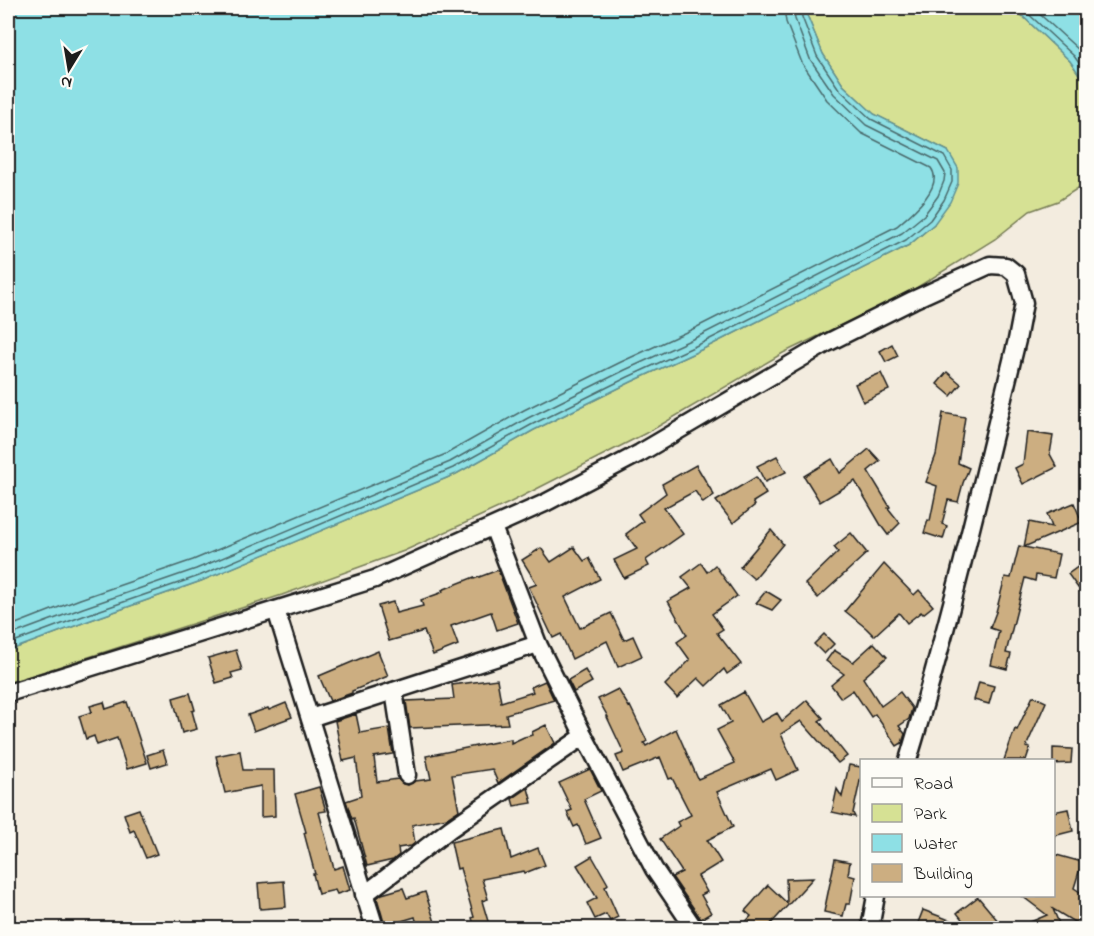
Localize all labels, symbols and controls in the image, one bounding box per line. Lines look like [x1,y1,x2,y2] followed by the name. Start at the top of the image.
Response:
[39,39,99,99] north arrow
[59,69,74,95] text: N
[860,759,1055,897] legend
[914,772,953,798] text: Road
[914,802,947,828] text: Park
[914,832,958,858] text: Water
[913,862,973,889] text: Building

